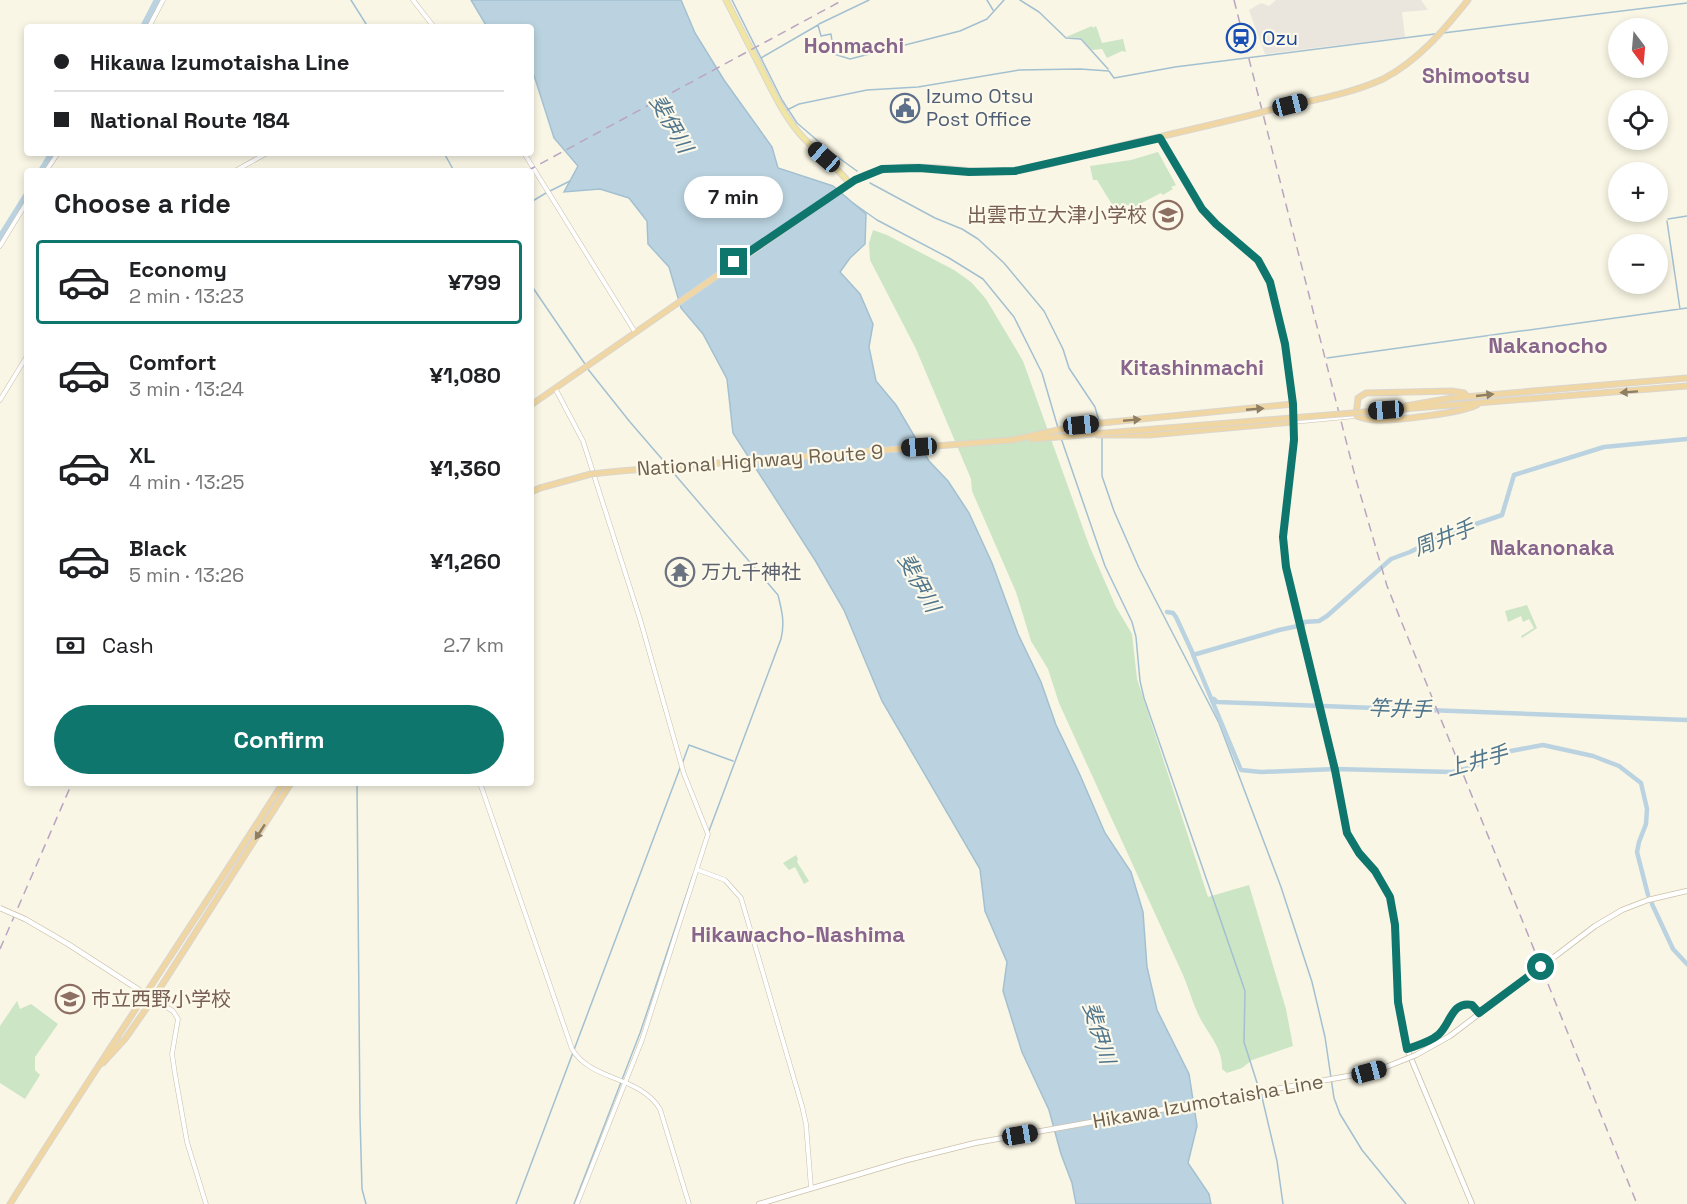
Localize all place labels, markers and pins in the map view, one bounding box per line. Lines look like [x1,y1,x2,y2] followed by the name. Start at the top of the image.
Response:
[1225,22,1257,54] station icon: Ozu
[1262,25,1298,51] place label: Ozu
[926,83,1034,132] place label: Izumo Otsu Post Office
[889,92,921,124] public building icon: Izumo Otsu Post Office
[1152,199,1184,231] school or university icon: 出雲市立大津小学校
[967,202,1147,228] place label: 出雲市立大津小学校
[664,556,696,588] temple icon: 万九千神社
[701,559,801,585] place label: 万九千神社
[54,983,86,1015] school or university icon: 市立西野小学校
[91,986,231,1012] place label: 市立西野小学校

